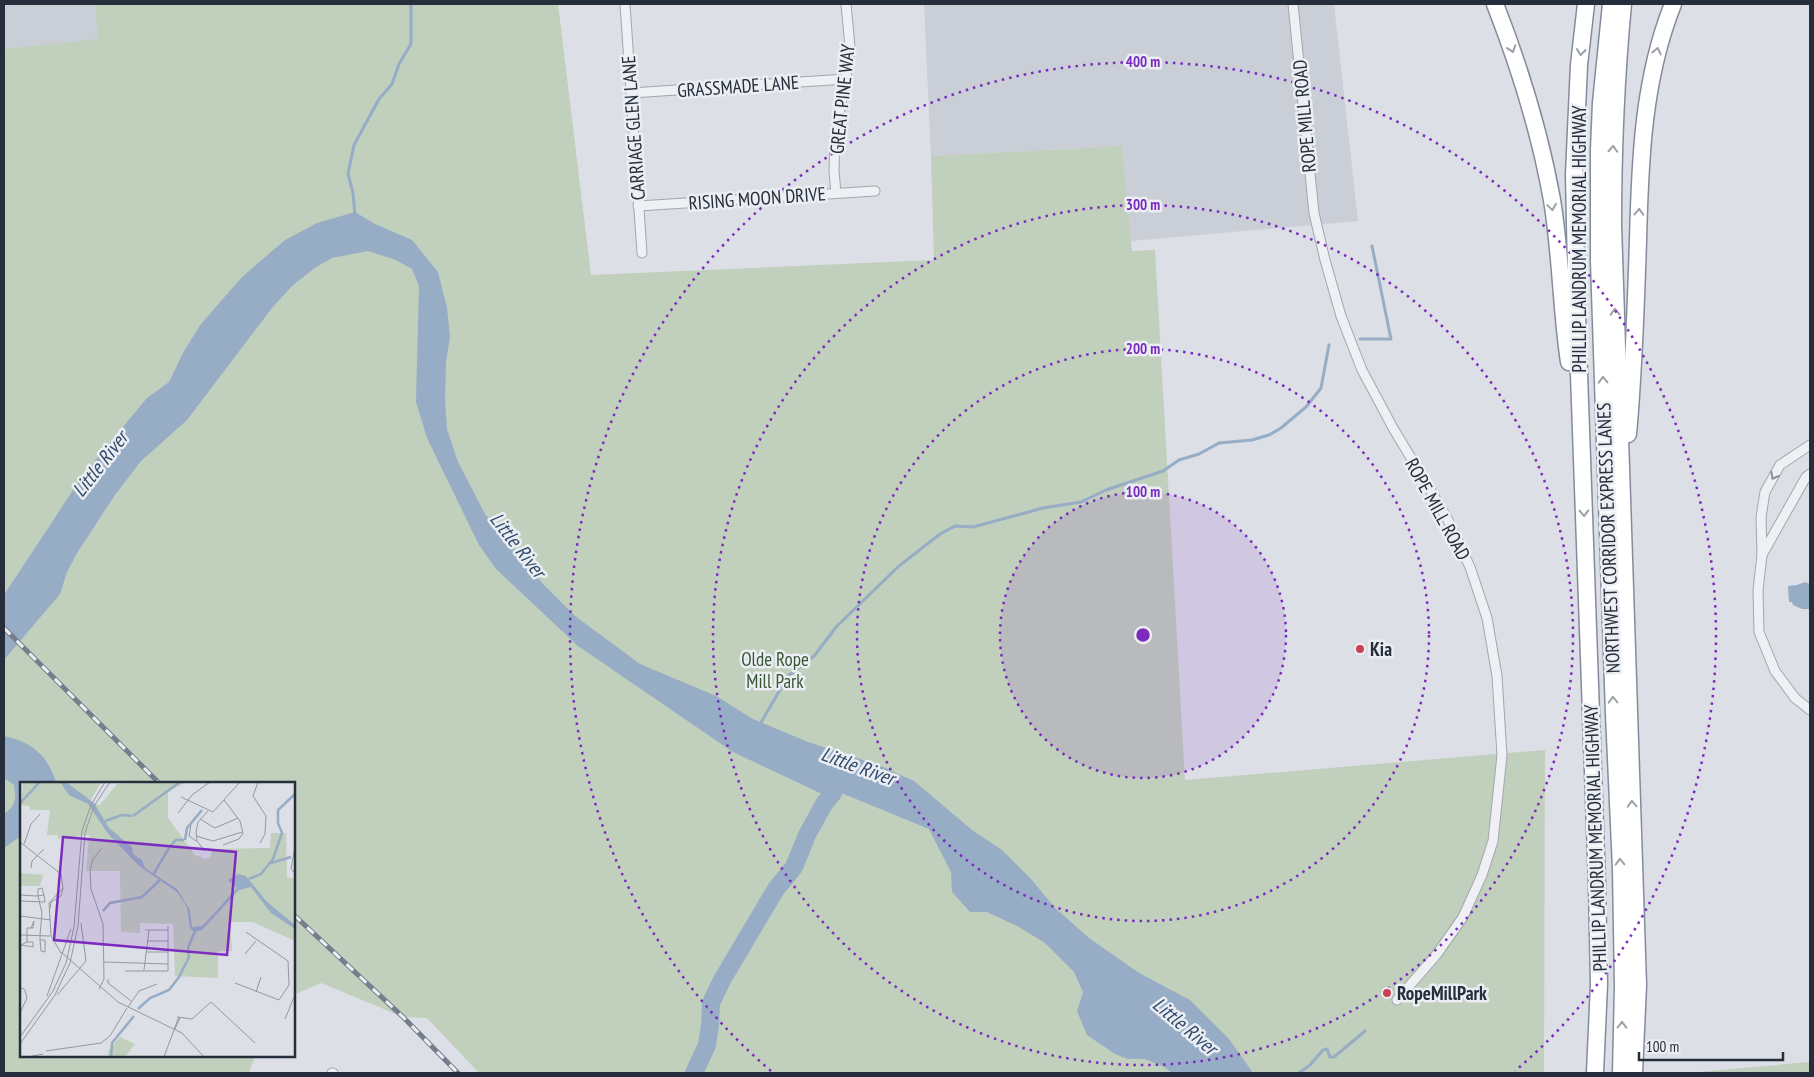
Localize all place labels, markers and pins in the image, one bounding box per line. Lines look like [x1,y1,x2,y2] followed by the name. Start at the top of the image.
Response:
[1134,626,1152,644] centre of rings
[1370,637,1392,661] place label: Kia
[1354,643,1366,655] marker: Kia
[1397,981,1487,1005] place label: RopeMillPark
[1381,987,1393,999] marker: RopeMillPark

